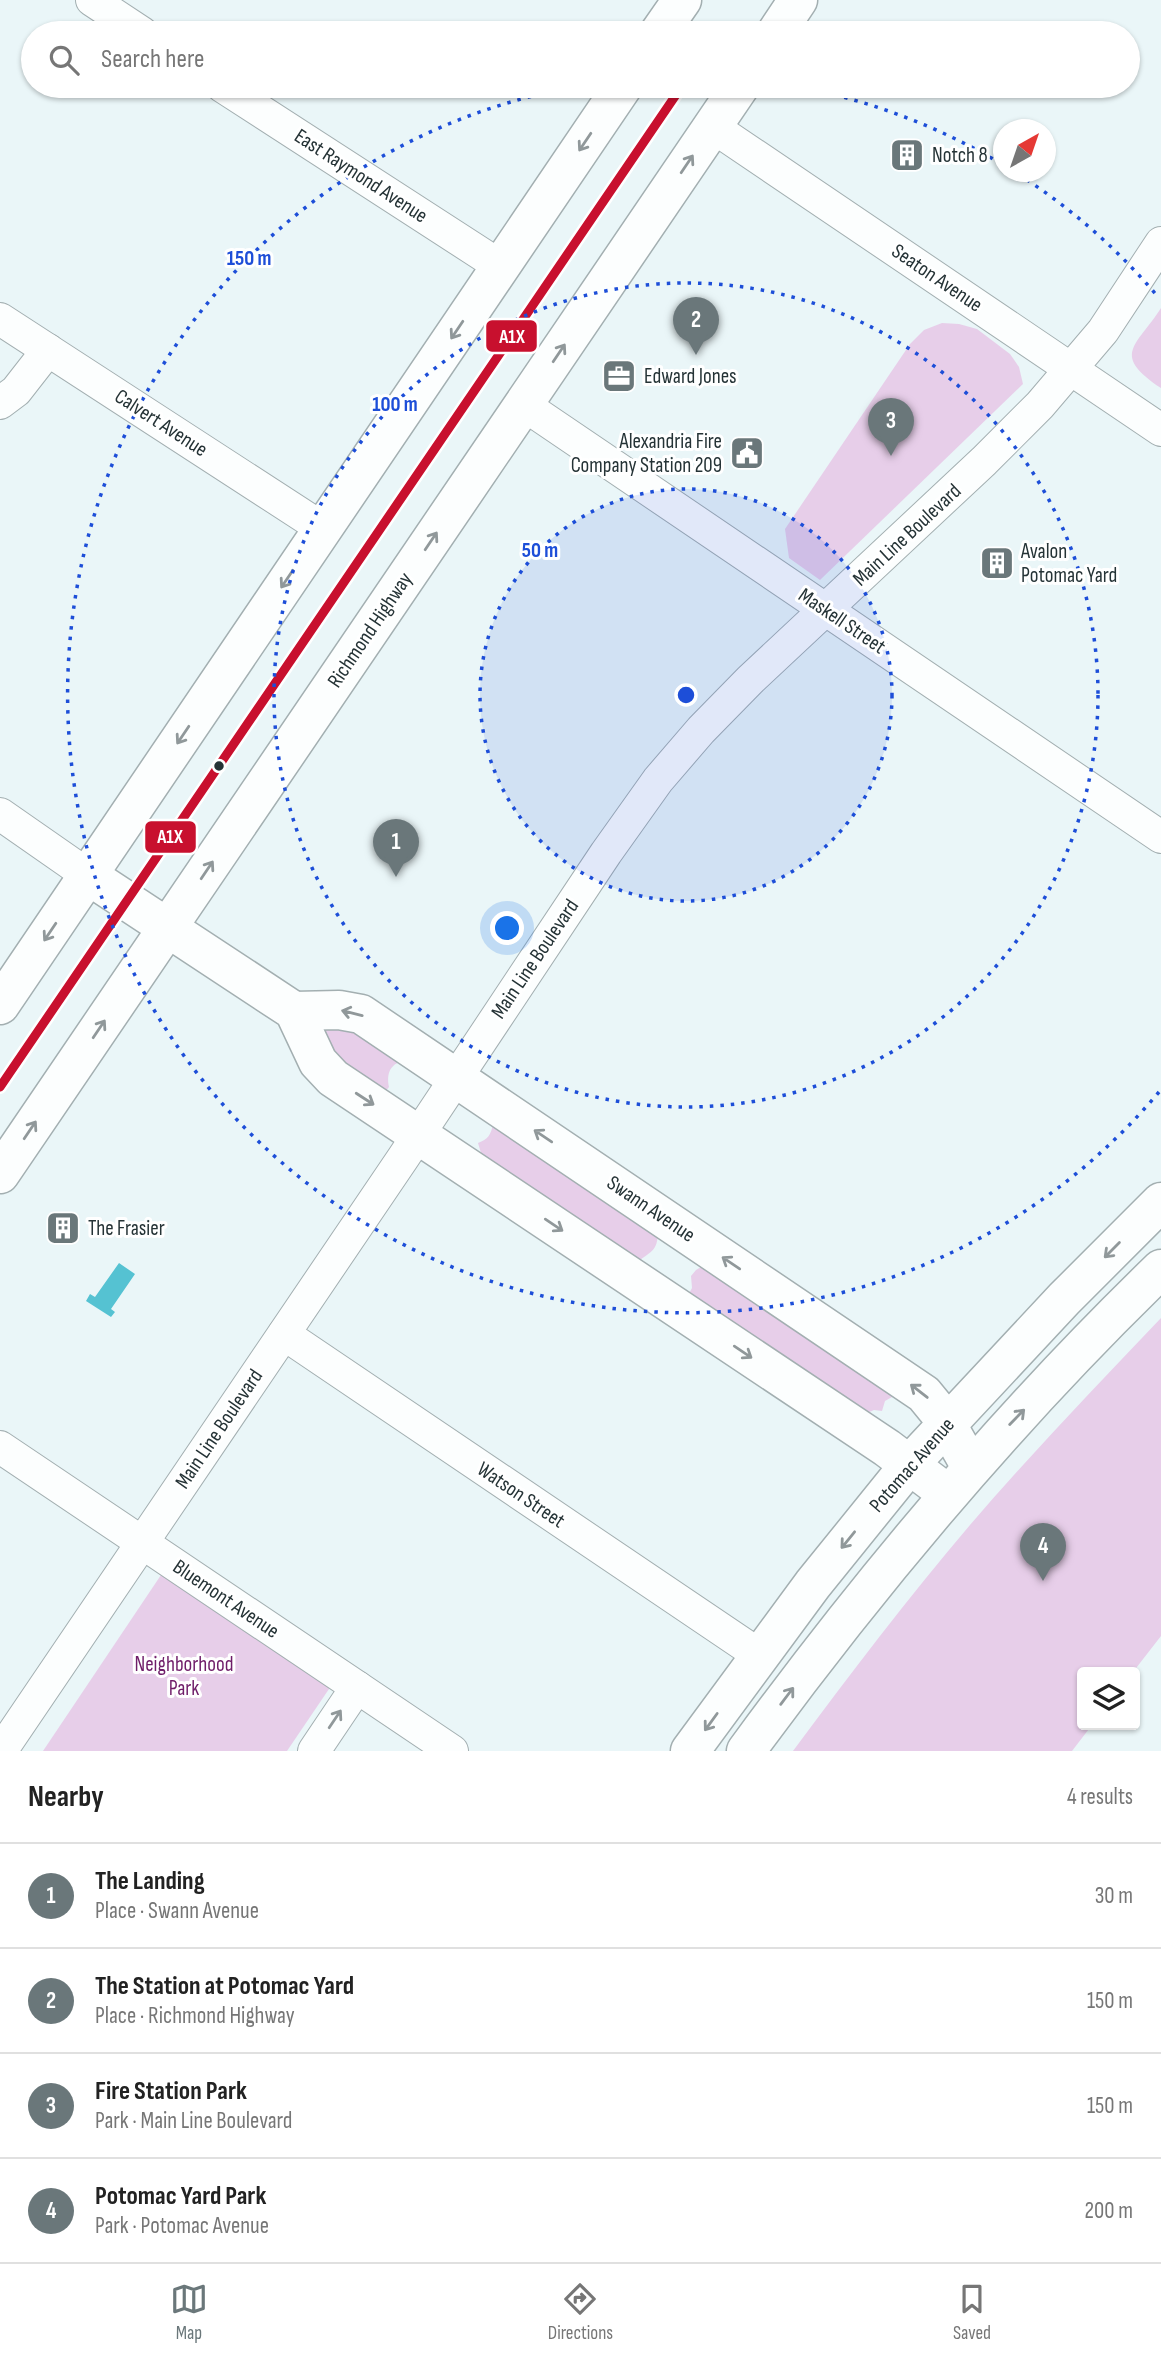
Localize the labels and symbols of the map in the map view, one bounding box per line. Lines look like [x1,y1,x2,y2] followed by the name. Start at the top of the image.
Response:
[993,119,1056,182] north arrow
[290,124,432,228] street label: East Raymond Avenue
[578,132,592,151] one-way arrow
[888,136,926,174] building icon: Notch 8
[932,143,988,168] place label: Notch 8
[680,155,694,175] one-way arrow
[887,239,987,317] street label: Seaton Avenue
[227,246,271,271] text: 150 m
[673,297,719,355] pin: 2
[485,319,538,353] line badge: A1X
[449,320,464,339] one-way arrow
[498,326,525,349] text: A1X
[552,343,566,363] one-way arrow
[600,357,638,395] office icon: Edward Jones
[644,364,737,389] place label: Edward Jones
[110,384,212,462] street label: Calvert Avenue
[372,392,418,417] text: 100 m
[868,398,914,456] pin: 3
[571,429,722,478] place label: Alexandria Fire Company Station 209
[728,434,766,472] public building icon: Alexandria Fire Company Station 209
[848,479,966,591] street label: Main Line Boulevard
[424,532,438,551] one-way arrow
[522,538,558,563] text: 50 m
[1020,539,1117,588] place label: Avalon Potomac Yard
[978,544,1016,582] building icon: Avalon Potomac Yard
[322,568,418,692] street label: Richmond Highway
[280,569,295,588] one-way arrow
[794,583,890,659] street label: Maskell Street
[674,683,698,707] centre of rings
[176,724,190,744] one-way arrow
[212,759,226,773] unlabelled marker
[373,819,419,877] pin: 1
[144,820,197,854] line badge: A1X
[156,826,183,849] text: A1X
[200,861,214,881] one-way arrow
[486,895,584,1023] street label: Main Line Boulevard
[490,911,524,945] your location
[43,922,57,941] one-way arrow
[341,1006,364,1019] one-way arrow
[92,1020,106,1039] one-way arrow
[355,1092,374,1106] one-way arrow
[23,1120,37,1140] one-way arrow
[533,1129,553,1143] one-way arrow
[602,1170,700,1248] street label: Swann Avenue
[44,1209,82,1247] building icon: The Frasier
[88,1216,165,1241] place label: The Frasier
[544,1218,563,1233] one-way arrow
[1104,1241,1121,1258] one-way arrow
[722,1256,741,1270] one-way arrow
[733,1345,752,1359] one-way arrow
[170,1365,268,1493] street label: Main Line Boulevard
[911,1383,929,1398] one-way arrow
[1008,1409,1025,1426] one-way arrow
[864,1413,960,1517] street label: Potomac Avenue
[472,1457,570,1533] street label: Watson Street
[1020,1523,1066,1581] pin: 4
[841,1531,856,1549] one-way arrow
[168,1554,284,1644] street label: Bluemont Avenue
[134,1652,234,1701] park label: Neighborhood Park
[780,1687,794,1706] one-way arrow
[328,1710,342,1729] one-way arrow
[704,1712,718,1731] one-way arrow

